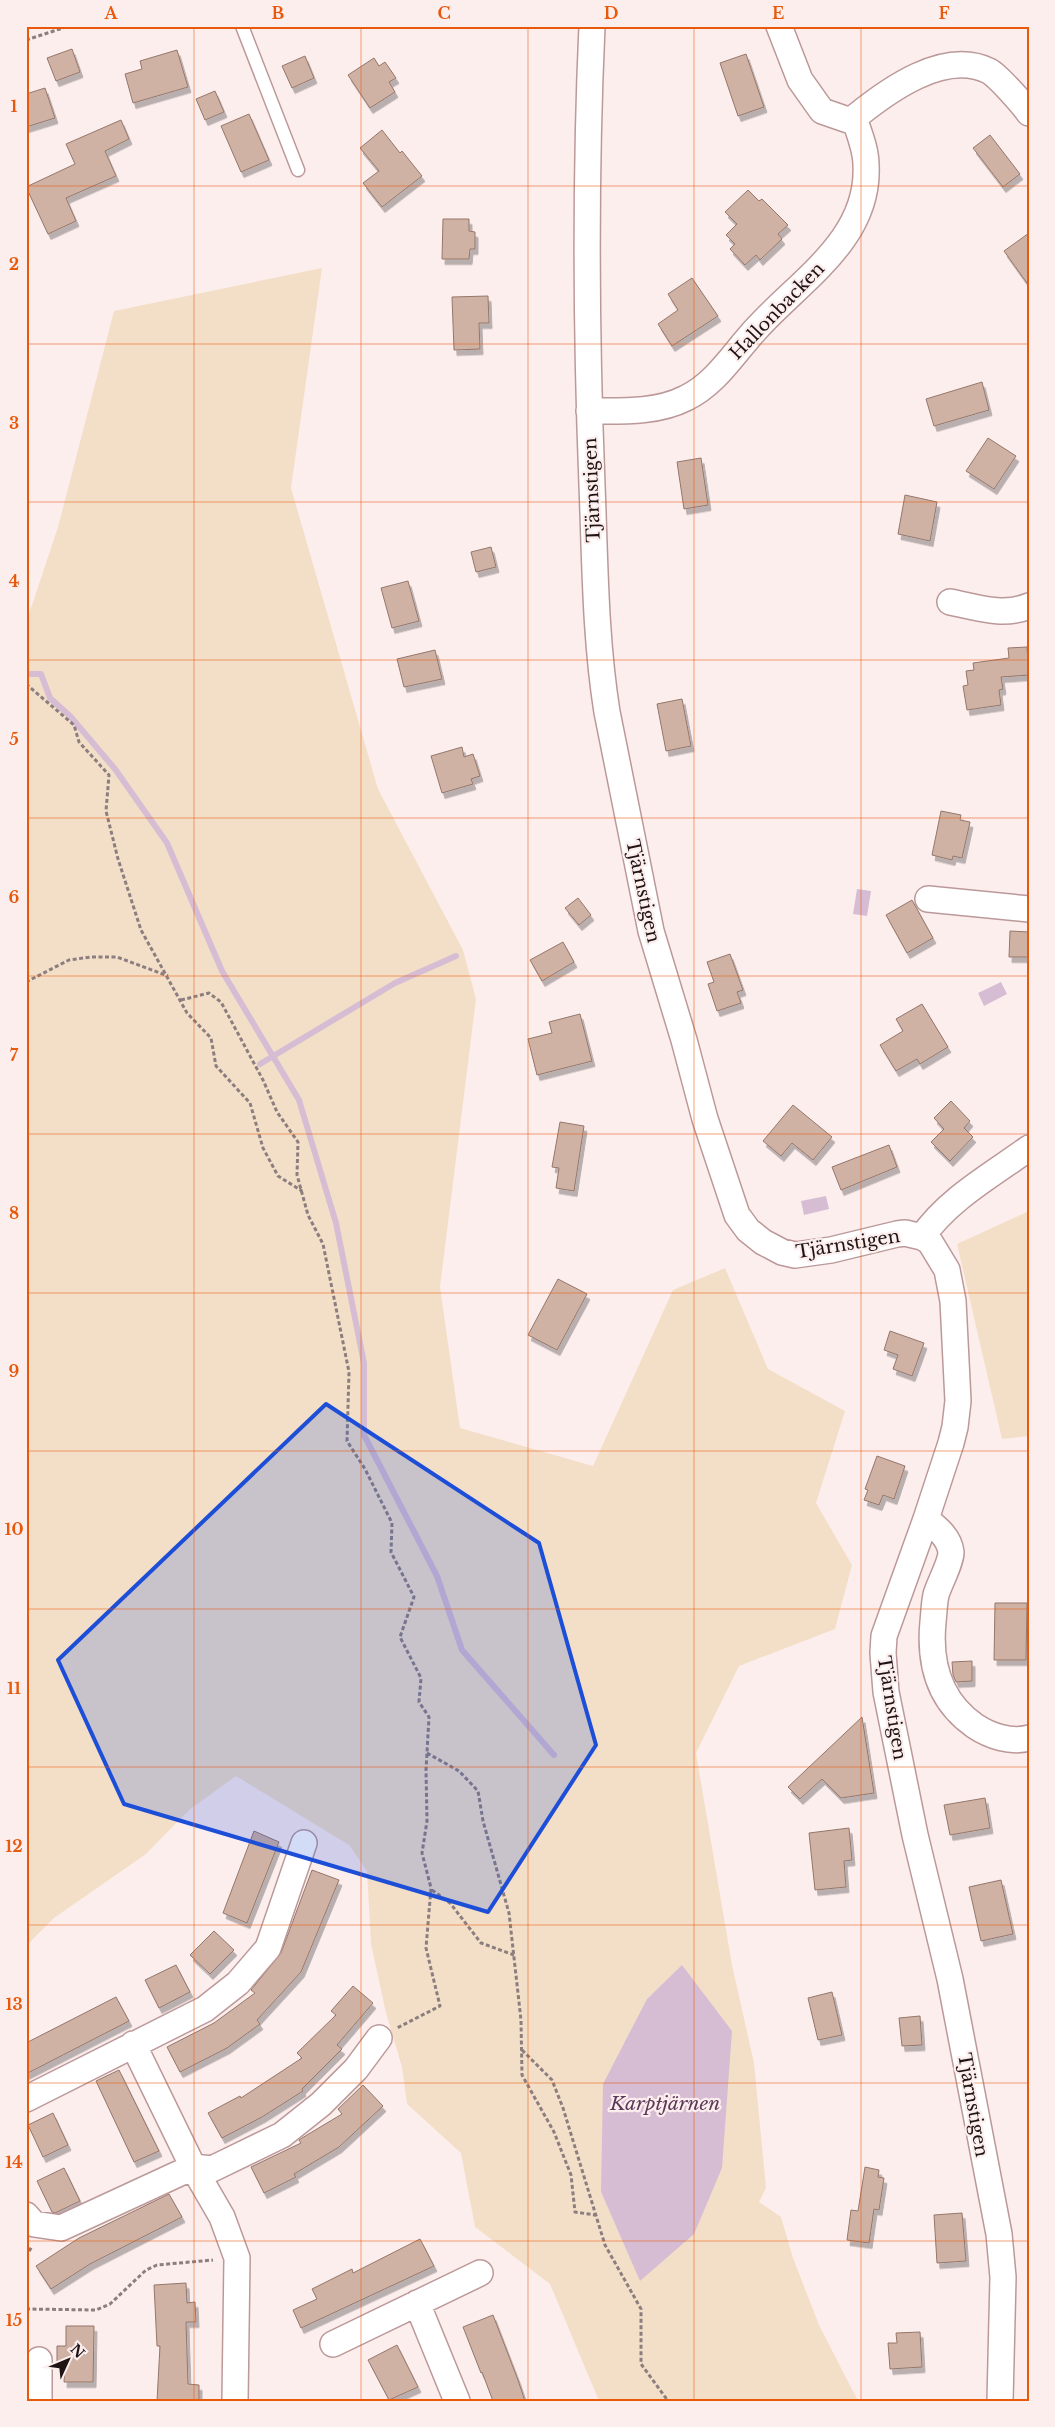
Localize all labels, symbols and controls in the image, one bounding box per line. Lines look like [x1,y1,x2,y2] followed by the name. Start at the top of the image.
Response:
[104,3,119,23] text: A
[272,3,285,23] text: B
[437,3,451,23] text: C
[604,3,618,23] text: D
[772,3,784,23] text: E
[938,3,950,23] text: F
[11,96,18,116] text: 1
[9,254,19,274] text: 2
[725,258,829,364] street label: Hallonbacken
[9,413,19,433] text: 3
[579,437,605,543] street label: Tjärnstigen
[9,571,19,591] text: 4
[9,729,19,749] text: 5
[621,837,665,945] street label: Tjärnstigen
[9,887,20,907] text: 6
[10,1045,19,1065] text: 7
[9,1203,19,1223] text: 8
[794,1225,902,1263] street label: Tjärnstigen
[9,1361,20,1381] text: 9
[4,1519,24,1539] text: 10
[873,1654,911,1762] street label: Tjärnstigen
[7,1678,21,1698] text: 11
[5,1836,23,1856] text: 12
[5,1994,23,2014] text: 13
[953,2051,993,2159] street label: Tjärnstigen
[609,2092,720,2115] water label: Karptjärnen
[5,2152,23,2172] text: 14
[6,2310,22,2330] text: 15
[42,2334,92,2384] north arrow
[66,2340,88,2362] text: N

